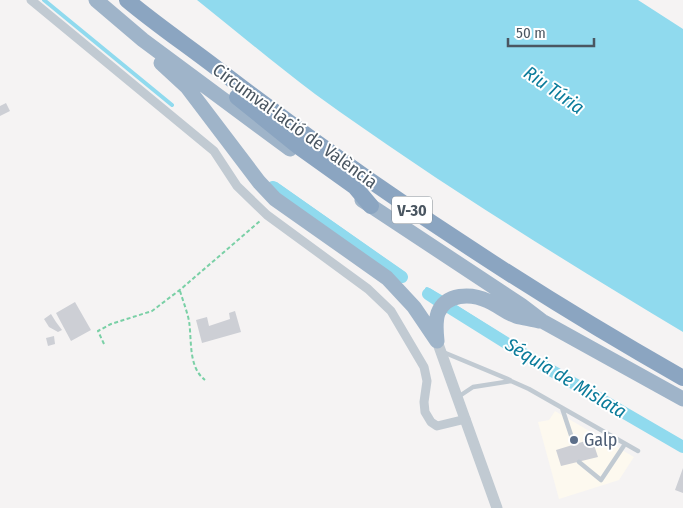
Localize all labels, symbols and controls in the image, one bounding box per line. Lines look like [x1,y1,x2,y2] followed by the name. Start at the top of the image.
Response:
[508,15,594,47] scale bar
[516,24,546,42] text: 50 m
[208,59,382,193] street label: Circumval·lació de València
[519,61,589,119] water label: Riu Túria
[392,196,432,224] road number: V-30
[500,332,631,423] water label: Séquia de Mislata
[584,429,617,451] place label: Galp
[568,434,580,446] marker: Galp

